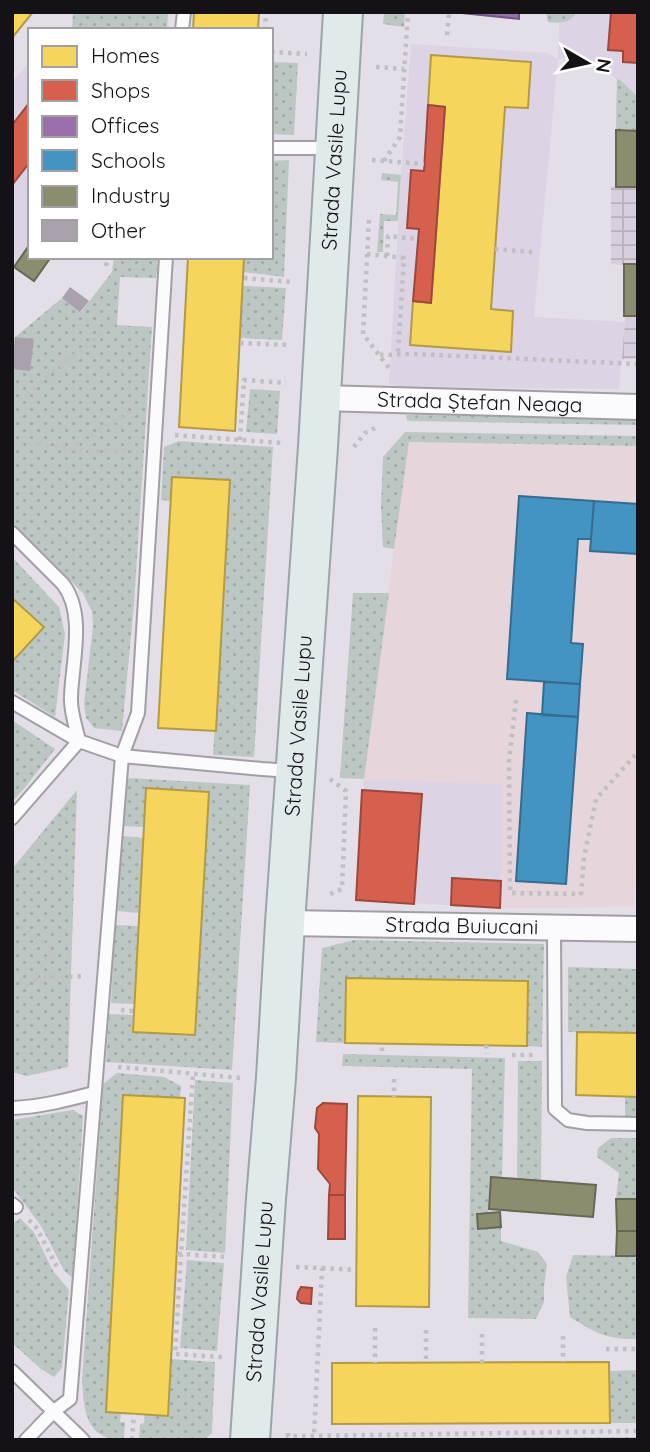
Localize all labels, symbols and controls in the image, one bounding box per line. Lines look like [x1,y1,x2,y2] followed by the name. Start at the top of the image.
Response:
[28,28,273,259] legend
[552,28,622,98] north arrow
[91,42,160,68] text: Homes
[591,57,617,74] text: N
[315,68,352,251] street label: Strada Vasile Lupu
[91,77,150,103] text: Shops
[91,112,159,138] text: Offices
[91,147,166,173] text: Schools
[91,182,170,208] text: Industry
[91,217,146,243] text: Other
[377,386,583,417] street label: Strada Ștefan Neaga
[278,634,317,817] street label: Strada Vasile Lupu
[385,911,539,939] street label: Strada Buiucani
[240,1200,278,1383] street label: Strada Vasile Lupu

